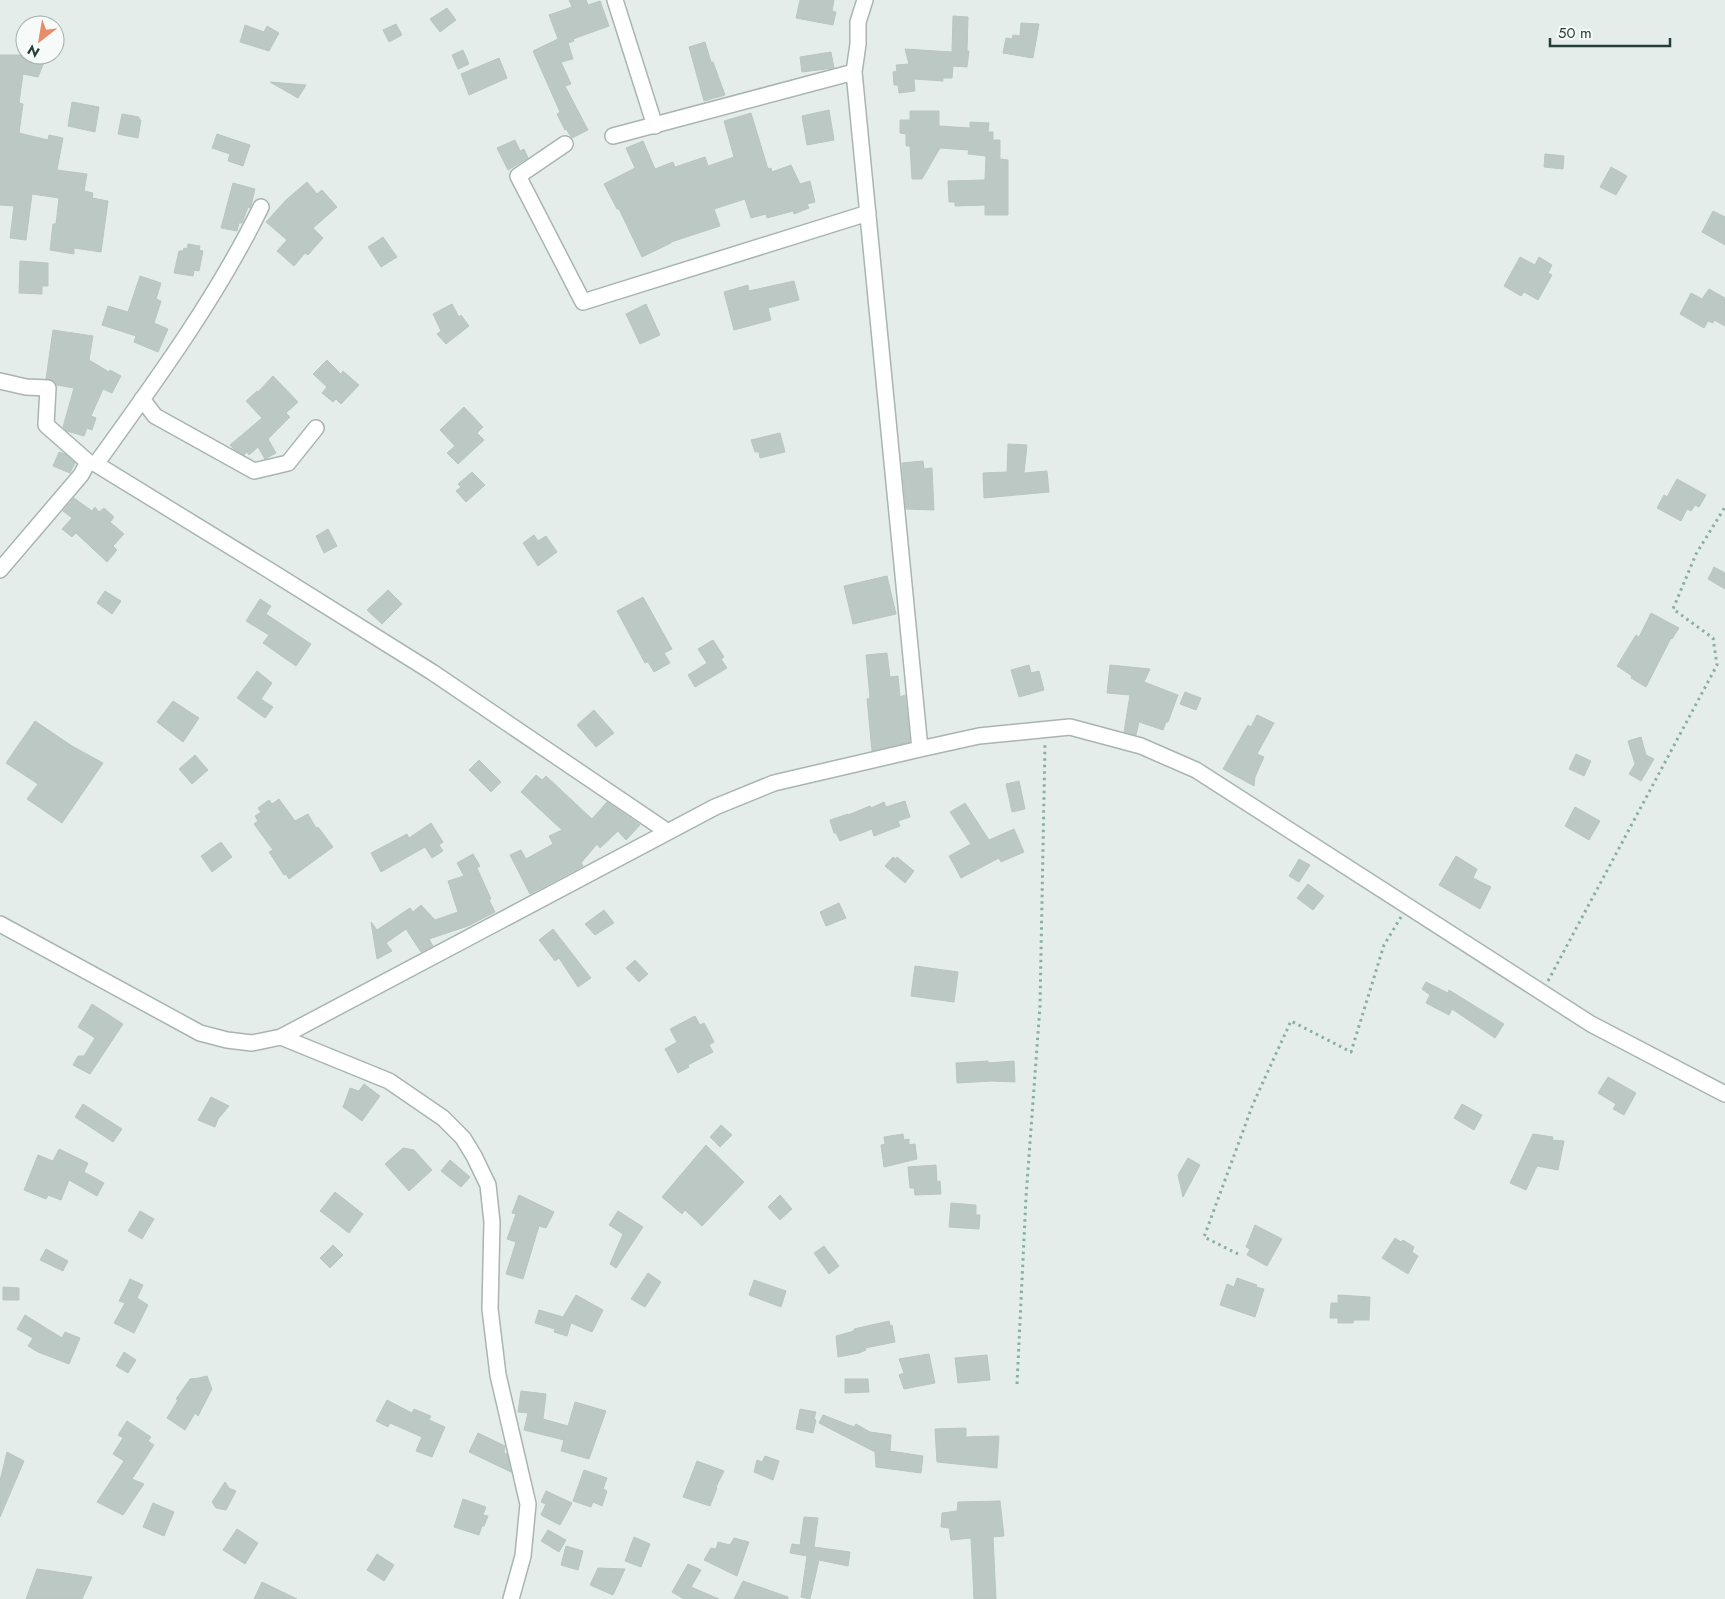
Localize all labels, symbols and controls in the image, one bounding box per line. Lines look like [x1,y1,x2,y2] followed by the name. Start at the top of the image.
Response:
[15,15,65,65] north arrow
[1550,15,1670,47] scale bar
[1558,22,1592,44] text: 50 m
[23,40,43,63] text: N

